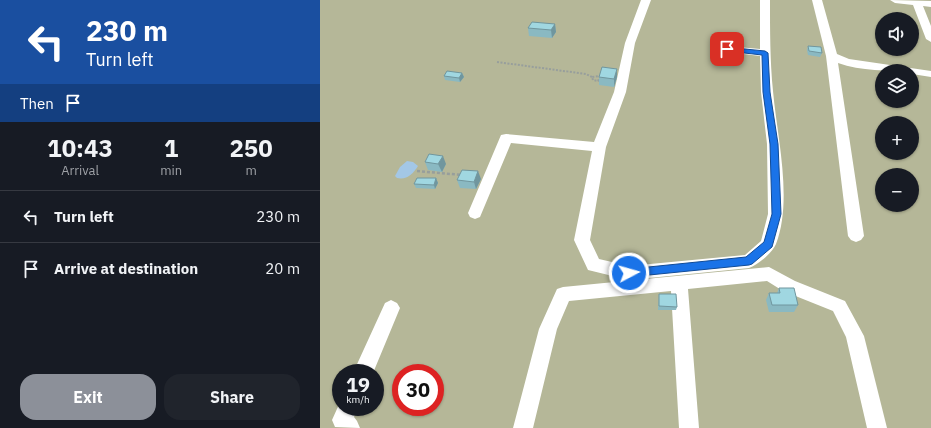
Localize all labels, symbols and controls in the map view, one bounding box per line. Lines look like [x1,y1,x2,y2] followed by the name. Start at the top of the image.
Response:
[86,12,168,49] text: 230 m
[875,12,919,212] map controls
[875,12,919,56] button: sound
[20,16,72,68] icon: left
[710,32,744,66] pin
[716,38,738,60] icon: arrive
[86,48,154,71] text: Turn left
[875,64,919,108] button: layers
[62,92,84,114] icon: arrive
[20,94,54,113] text: Then
[875,116,919,160] button: +
[47,132,113,164] text: 10:43
[164,132,178,164] text: 1
[229,132,273,164] text: 250
[61,162,99,179] text: Arrival
[160,162,182,179] text: min
[245,162,257,179] text: m
[875,168,919,212] button: −
[20,206,42,228] icon: left
[54,207,114,226] text: Turn left
[256,207,300,226] text: 230 m
[608,252,650,294] position arrow
[20,258,42,280] icon: arrive
[54,259,198,278] text: Arrive at destination
[265,259,300,278] text: 20 m
[392,364,444,416] speed limit sign: 30
[346,371,370,398] text: 19
[20,374,156,420] button: Exit
[164,374,300,420] button: Share
[346,393,370,406] text: km/h

